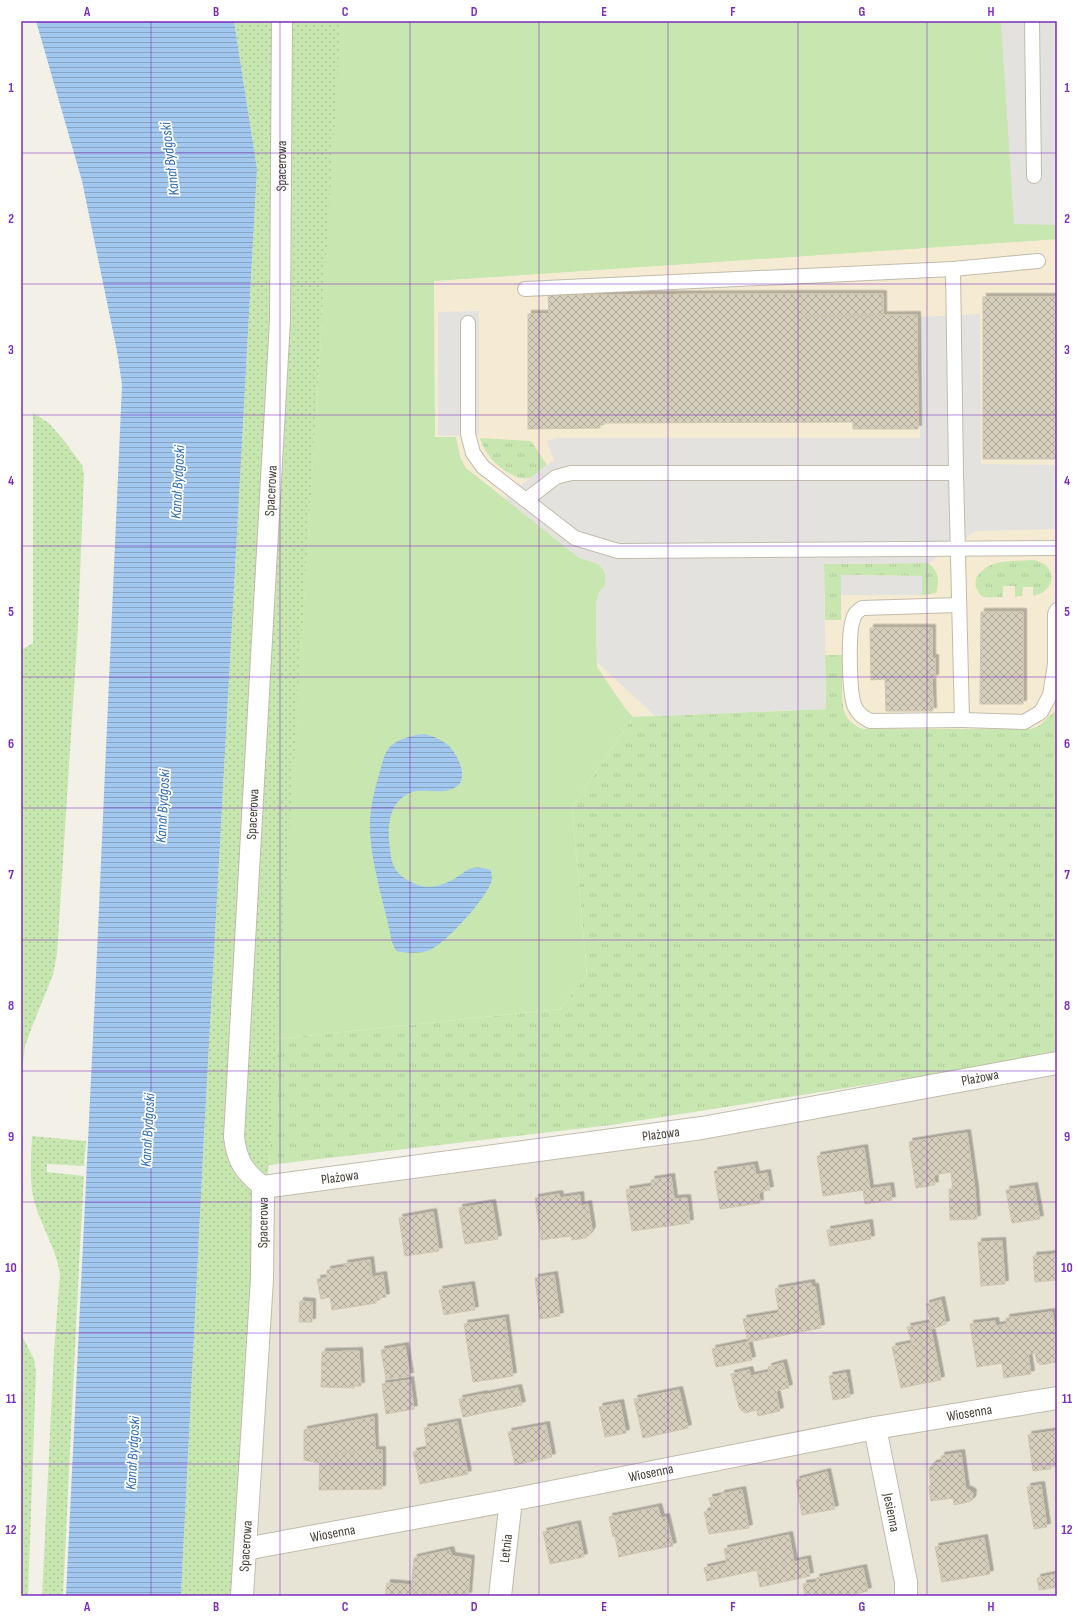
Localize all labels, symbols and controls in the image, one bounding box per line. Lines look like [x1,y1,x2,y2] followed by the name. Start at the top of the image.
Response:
[83,4,91,20] text: A
[213,4,219,20] text: B
[342,4,349,20] text: C
[471,4,478,20] text: D
[601,4,607,20] text: E
[730,4,736,20] text: F
[859,4,866,20] text: G
[988,4,995,20] text: H
[8,80,14,96] text: 1
[1064,80,1070,96] text: 1
[156,120,184,197] water label: Kanał Bydgoski
[272,140,290,192] street label: Spacerowa
[8,211,14,227] text: 2
[1064,211,1070,227] text: 2
[8,342,14,358] text: 3
[1064,342,1070,358] text: 3
[167,443,189,519] water label: Kanał Bydgoski
[260,465,280,517] street label: Spacerowa
[8,473,14,489] text: 4
[1064,473,1070,489] text: 4
[8,604,14,620] text: 5
[1064,604,1070,620] text: 5
[8,736,14,752] text: 6
[1064,736,1070,752] text: 6
[152,767,174,843] water label: Kanał Bydgoski
[242,788,262,840] street label: Spacerowa
[8,867,14,883] text: 7
[1064,867,1070,883] text: 7
[8,998,14,1014] text: 8
[1064,998,1070,1014] text: 8
[960,1065,1000,1089] street label: Plażowa
[137,1091,159,1167] water label: Kanał Bydgoski
[641,1123,681,1144] street label: Plażowa
[8,1129,14,1145] text: 9
[1064,1129,1070,1145] text: 9
[320,1166,359,1188] street label: Plażowa
[254,1197,271,1248] street label: Spacerowa
[5,1260,17,1276] text: 10
[1061,1260,1073,1276] text: 10
[6,1391,16,1407] text: 11
[1062,1391,1072,1407] text: 11
[945,1400,993,1425] street label: Wiosenna
[122,1414,144,1490] water label: Kanał Bydgoski
[627,1460,675,1485] street label: Wiosenna
[880,1490,904,1533] street label: Jesienna
[235,1520,255,1572] street label: Spacerowa
[309,1520,356,1545] street label: Wiosenna
[6,1522,17,1538] text: 12
[1062,1522,1073,1538] text: 12
[495,1533,516,1564] street label: Letnia
[83,1599,91,1615] text: A
[213,1599,219,1615] text: B
[342,1599,349,1615] text: C
[471,1599,478,1615] text: D
[601,1599,607,1615] text: E
[730,1599,736,1615] text: F
[859,1599,866,1615] text: G
[988,1599,995,1615] text: H

